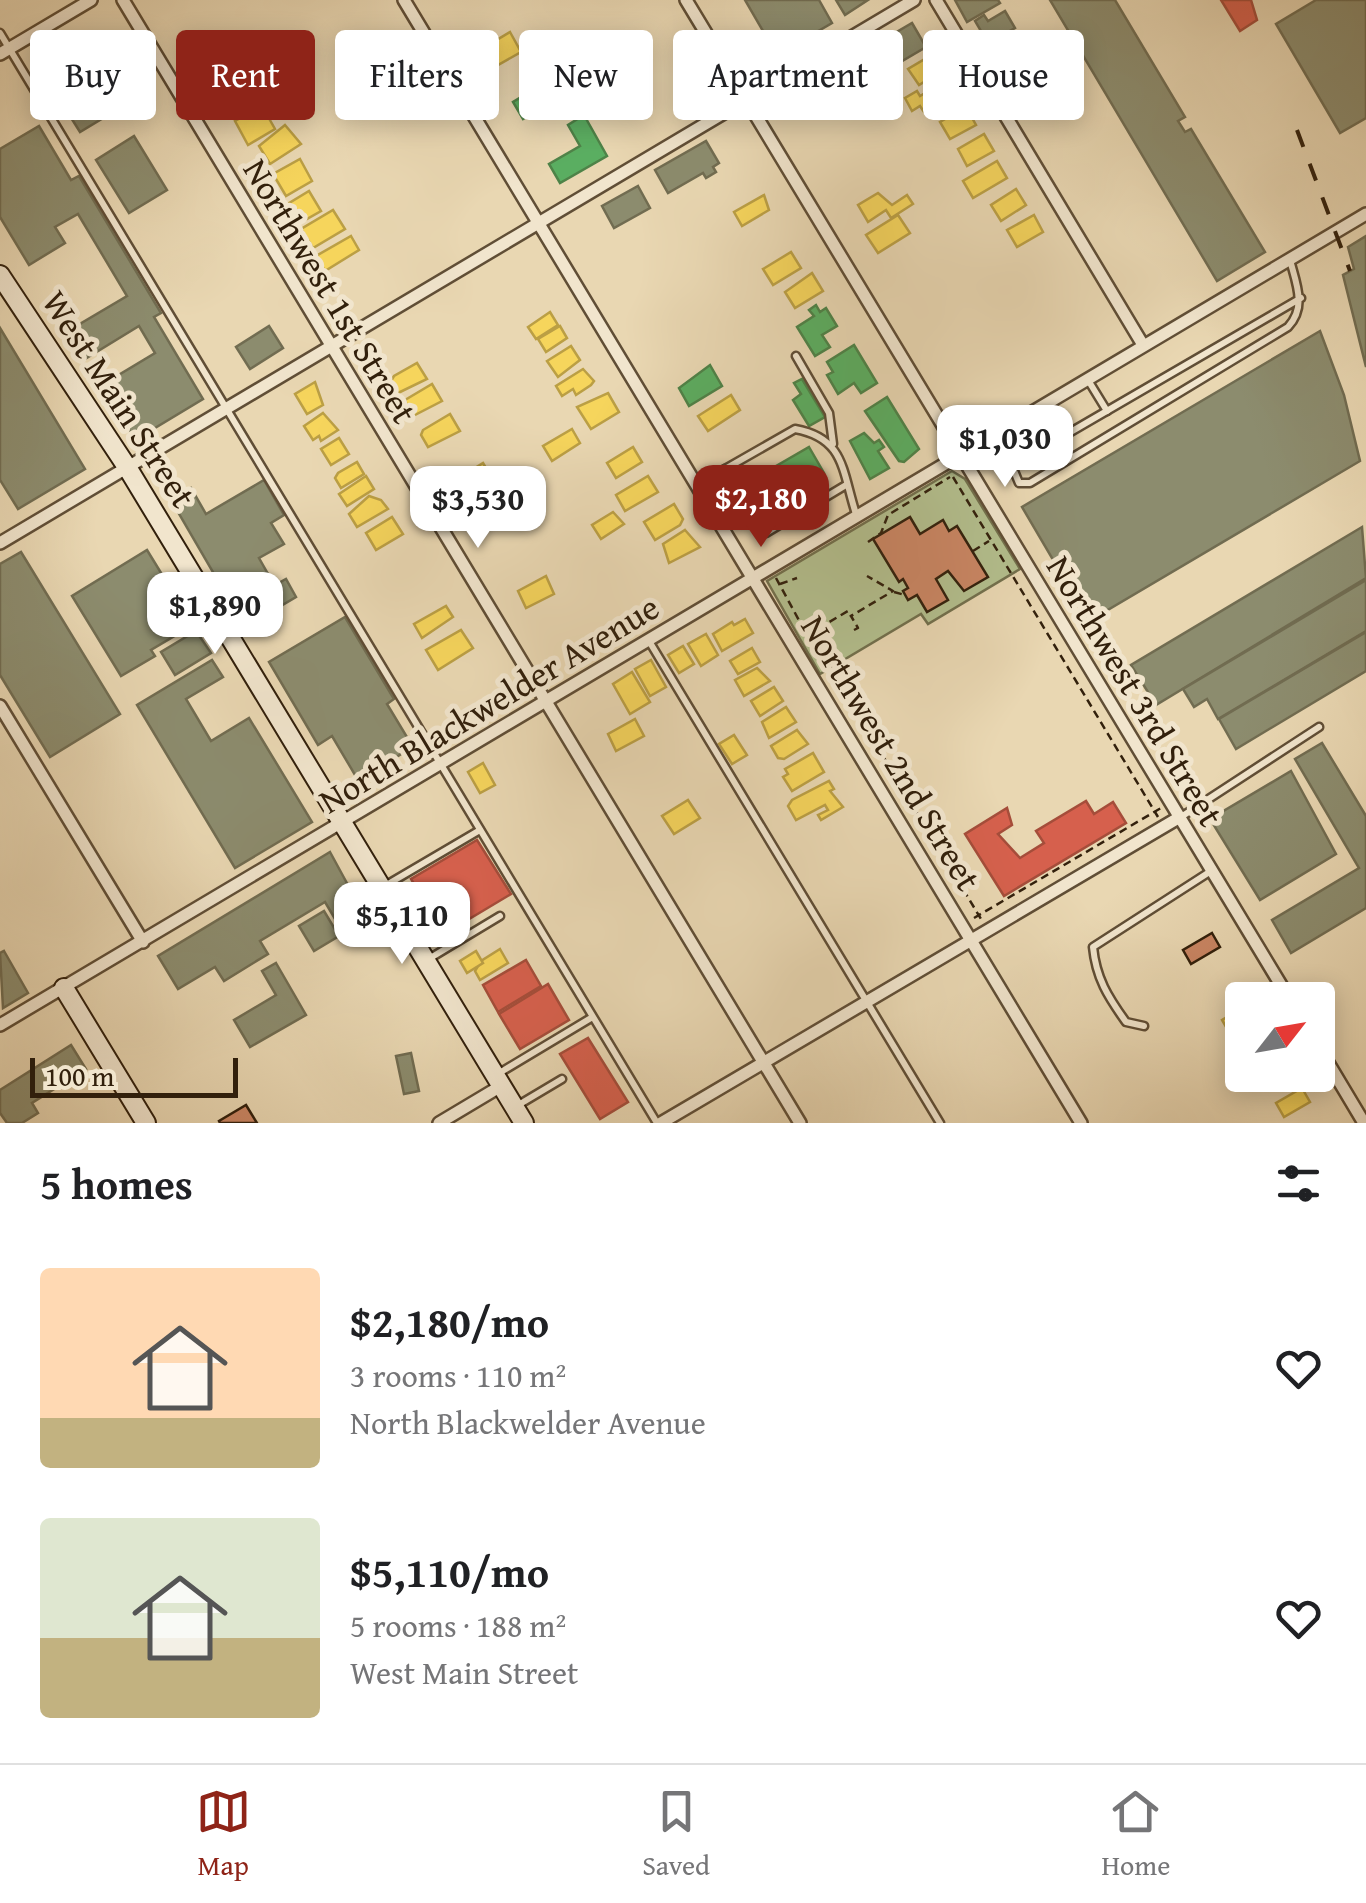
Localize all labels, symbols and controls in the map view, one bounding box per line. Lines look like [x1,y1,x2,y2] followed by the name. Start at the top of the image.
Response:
[30,30,156,120] chip: Buy
[176,30,315,120] chip: Rent
[335,30,499,120] chip: Filters
[519,30,653,120] chip: New
[673,30,903,120] chip: Apartment
[923,30,1084,120] chip: House
[231,149,430,433] street label: Northwest 1st Street
[30,280,209,517] street label: West Main Street
[924,405,1086,490] pin: $1,030
[959,414,1051,461] text: $1,030
[680,465,842,550] pin: $2,180
[397,466,559,551] pin: $3,530
[715,474,807,521] text: $2,180
[432,475,524,522] text: $3,530
[1034,546,1236,836] street label: Northwest 3rd Street
[134,572,296,657] pin: $1,890
[169,581,261,628] text: $1,890
[309,582,669,826] street label: North Blackwelder Avenue
[789,605,994,900] street label: Northwest 2nd Street
[321,882,483,967] pin: $5,110
[356,891,448,938] text: $5,110
[1225,982,1335,1092] north arrow
[1225,982,1335,1092] map controls
[30,1053,238,1098] scale bar
[45,1055,114,1096] text: 100 m
[40,1153,193,1214] text: 5 homes
[1271,1156,1326,1211] icon: filters
[350,1291,549,1352] text: $2,180/mo
[120,1308,240,1428] icon: home
[1271,1341,1326,1396] icon: heart
[350,1352,566,1399] text: 3 rooms · 110 m²
[350,1399,706,1446] text: North Blackwelder Avenue
[350,1541,549,1602] text: $5,110/mo
[120,1558,240,1678] icon: home
[1271,1591,1326,1646] icon: heart
[350,1602,566,1649] text: 5 rooms · 188 m²
[350,1649,578,1696] text: West Main Street
[196,1784,251,1885] tab: Map
[642,1784,710,1885] tab: Saved
[1101,1784,1170,1885] tab: Home

